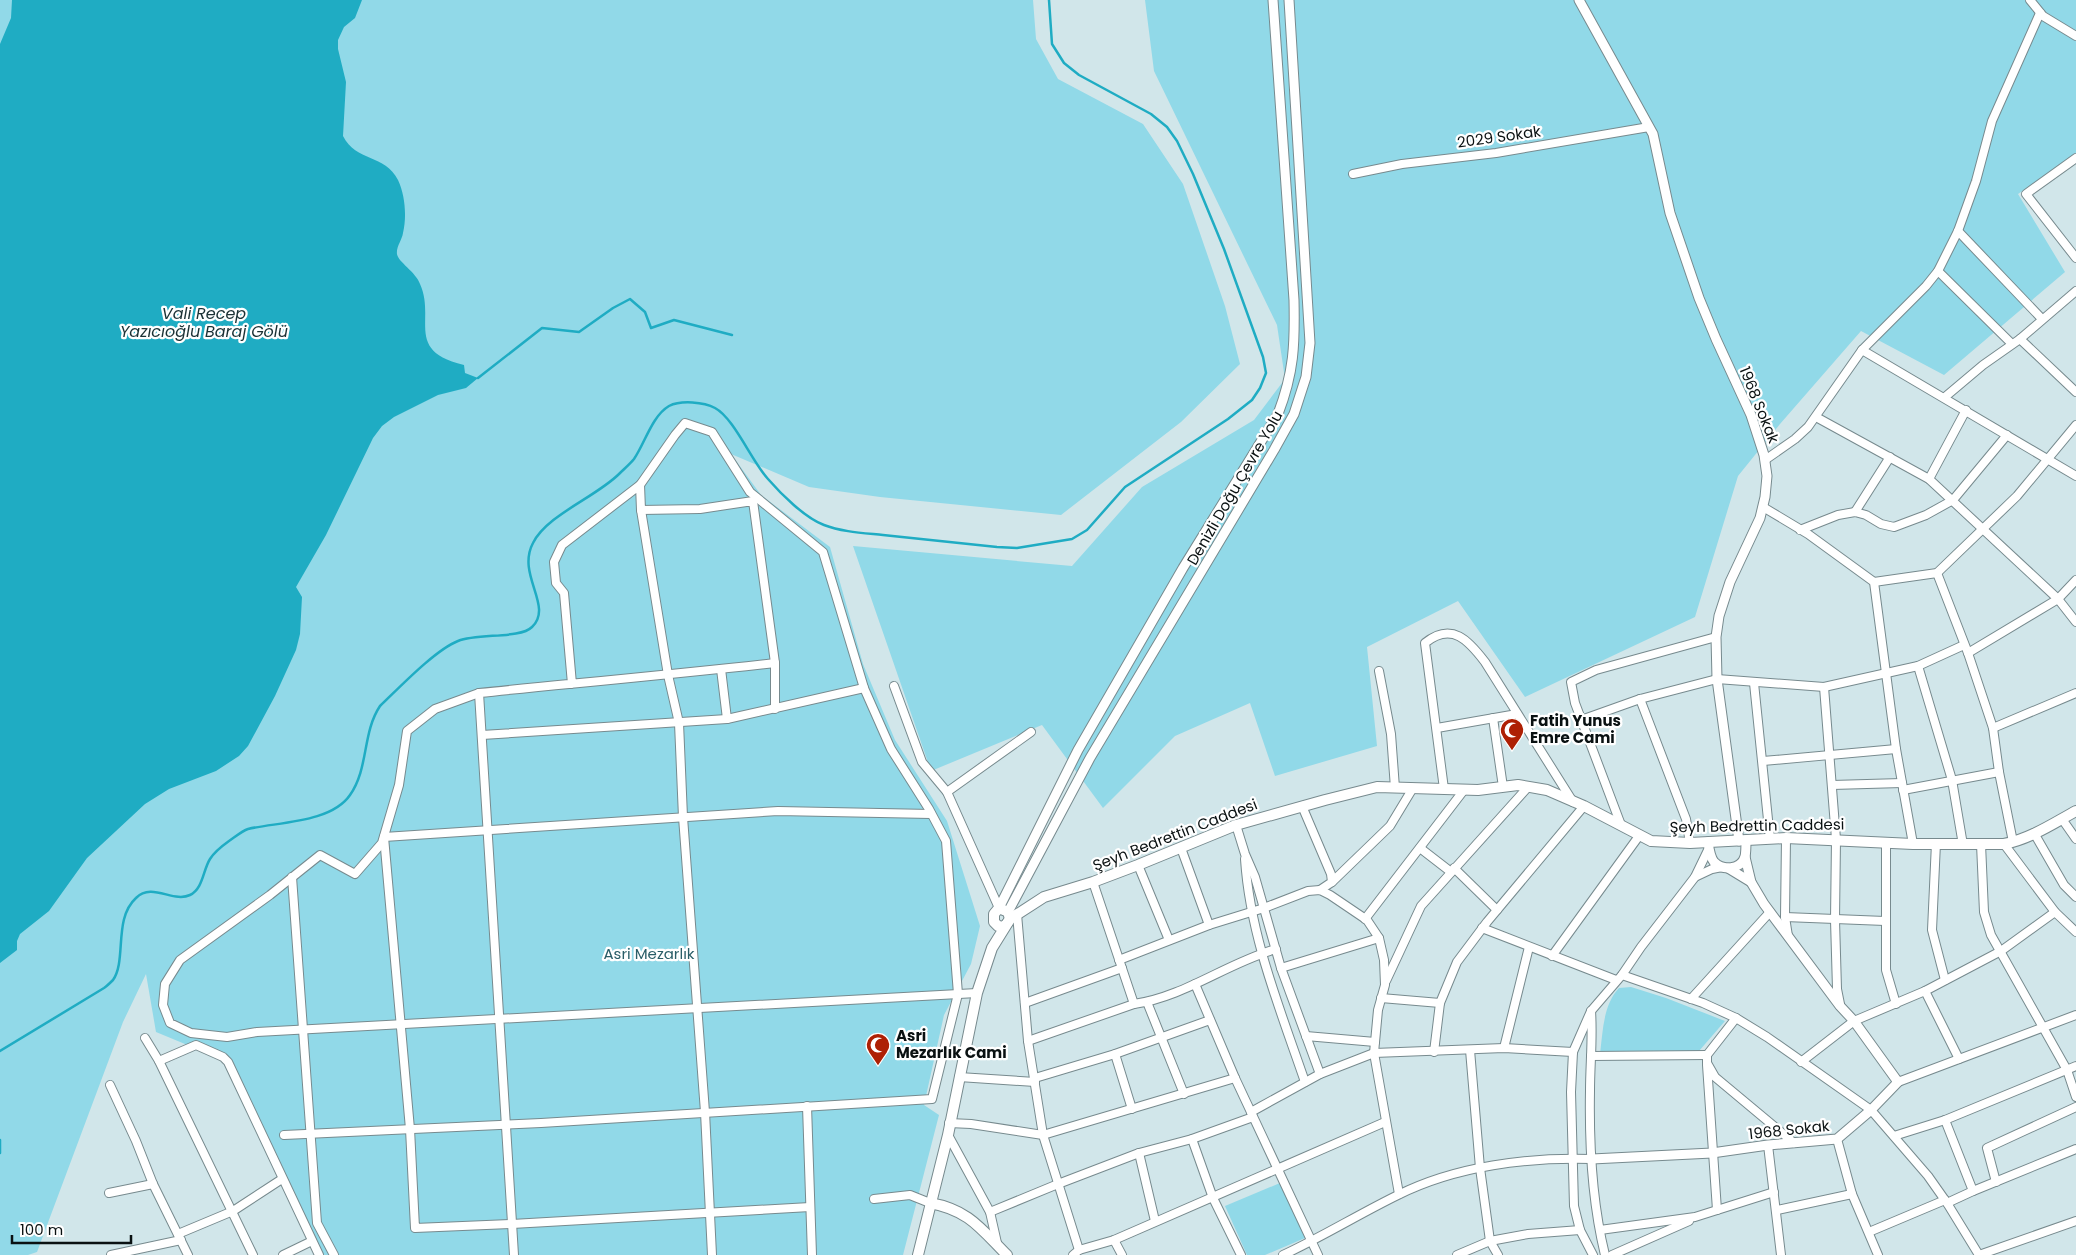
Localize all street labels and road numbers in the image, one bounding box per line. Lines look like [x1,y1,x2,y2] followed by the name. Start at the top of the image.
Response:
[1456,120,1542,153] street label: 2029 Sokak
[1735,363,1785,447] street label: 1968 Sokak
[1182,407,1287,569] street label: Denizli Doğu Çevre Yolu
[1089,793,1260,876] street label: Şeyh Bedrettin Caddesi
[1669,813,1845,838] street label: Şeyh Bedrettin Caddesi
[1747,1115,1831,1144] street label: 1968 Sokak

